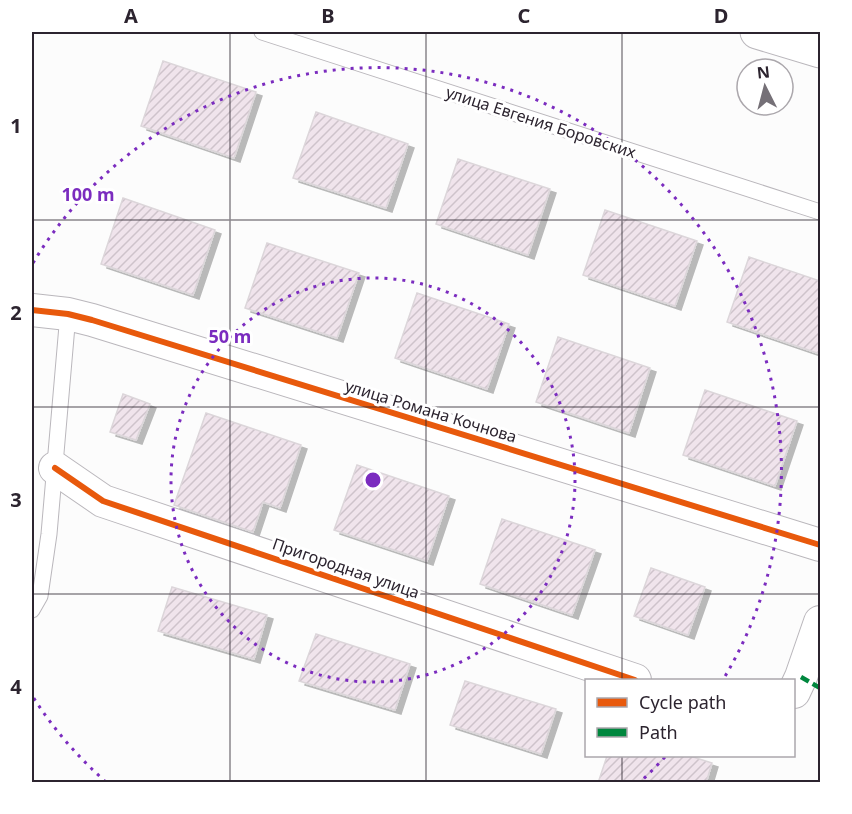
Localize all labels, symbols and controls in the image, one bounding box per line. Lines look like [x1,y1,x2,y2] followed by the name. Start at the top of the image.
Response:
[124,2,138,29] text: A
[321,2,335,29] text: B
[518,2,531,29] text: C
[714,2,728,29] text: D
[735,57,795,117] north arrow
[756,60,771,84] text: N
[443,81,639,163] street label: улица Евгения Боровских
[10,112,22,139] text: 1
[61,182,115,206] text: 100 m
[10,299,22,326] text: 2
[209,324,251,348] text: 50 m
[343,374,519,448] street label: улица Романа Кочнова
[363,470,383,490] centre of rings
[10,486,22,513] text: 3
[270,533,422,603] street label: Пригородная улица
[10,673,22,700] text: 4
[585,679,795,757] legend
[639,690,726,714] text: Cycle path
[639,720,678,744] text: Path

